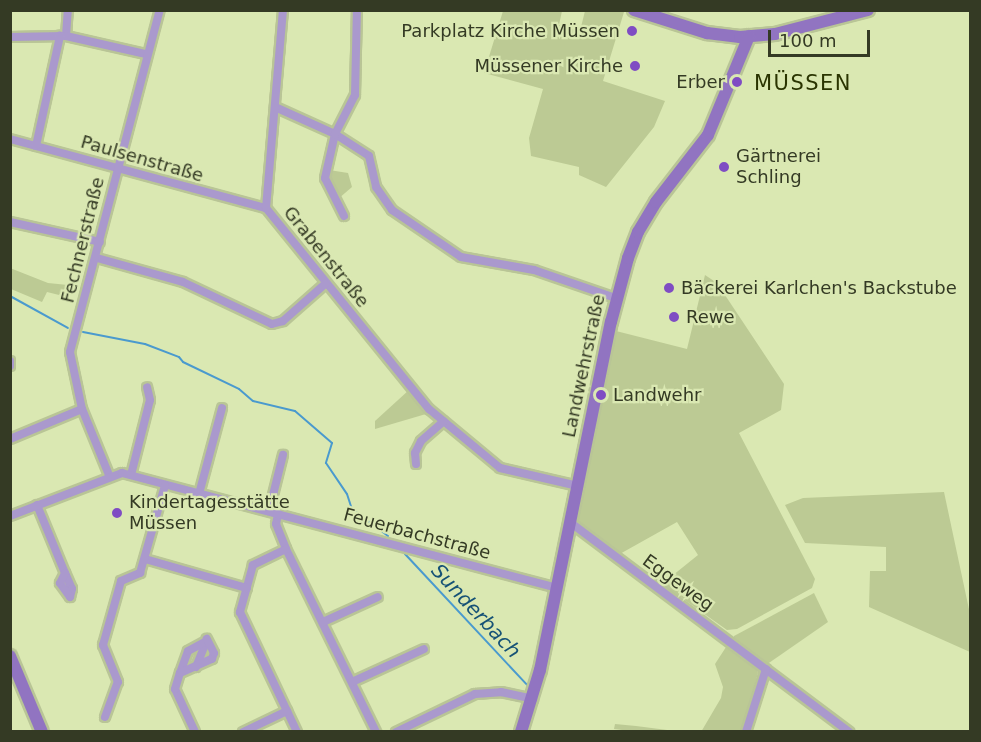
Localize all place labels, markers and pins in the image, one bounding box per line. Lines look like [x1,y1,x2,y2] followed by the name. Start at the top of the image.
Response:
[401,20,620,42] place label: Parkplatz Kirche Müssen
[625,24,639,38] marker: Parkplatz Kirche Müssen
[474,55,623,77] place label: Müssener Kirche
[628,59,642,73] marker: Müssener Kirche
[676,71,725,93] place label: Erber
[730,75,744,89] marker: Erber
[736,146,821,188] place label: Gärtnerei Schling
[717,160,731,174] marker: Gärtnerei Schling
[681,277,957,299] place label: Bäckerei Karlchen's Backstube
[662,281,676,295] marker: Bäckerei Karlchen's Backstube
[686,306,735,328] place label: Rewe
[667,310,681,324] marker: Rewe
[613,384,701,406] place label: Landwehr
[594,388,608,402] marker: Landwehr
[129,492,290,534] place label: Kindertagesstätte Müssen
[110,506,124,520] marker: Kindertagesstätte Müssen

